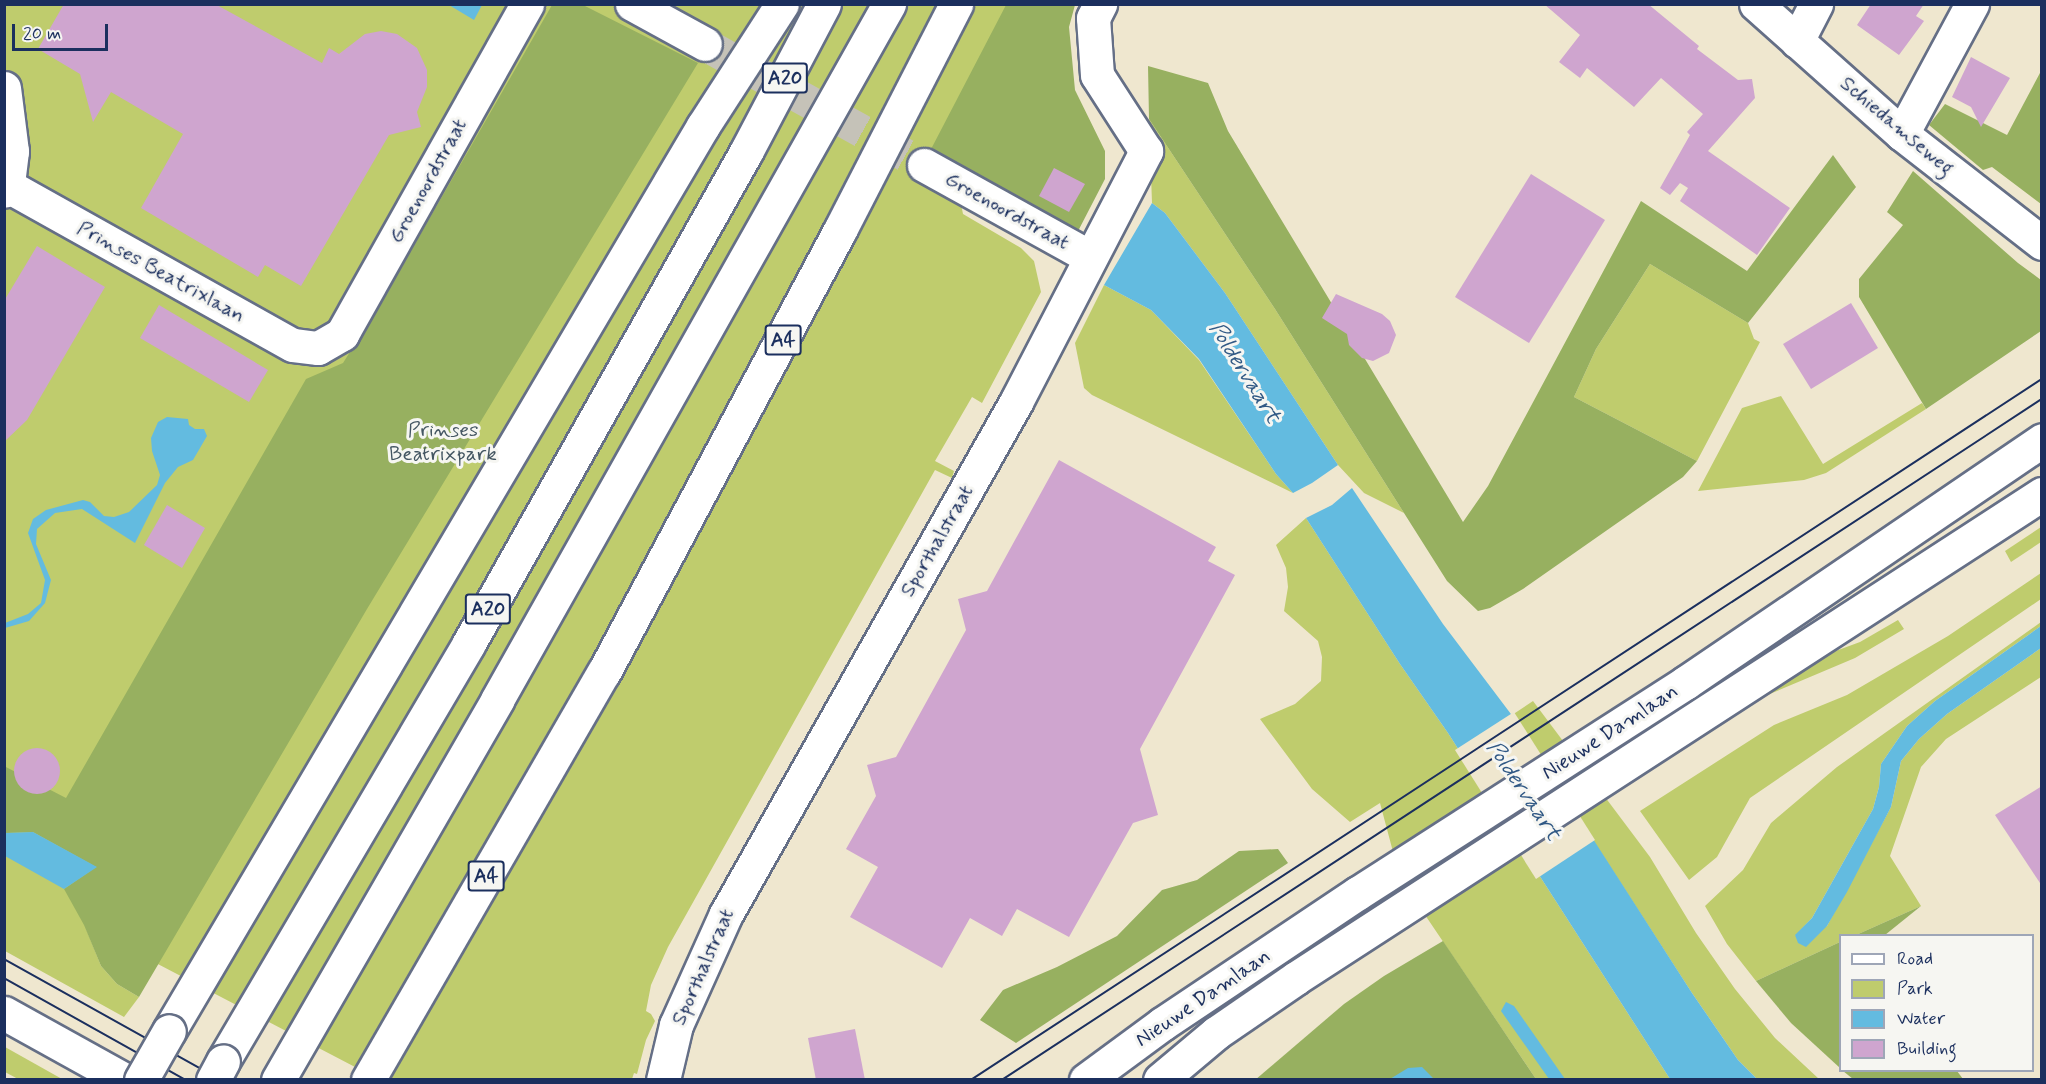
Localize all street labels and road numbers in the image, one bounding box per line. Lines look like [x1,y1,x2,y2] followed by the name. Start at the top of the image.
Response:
[761,61,809,95] road number: A20
[1835,71,1959,181] street label: Schiedamseweg
[383,114,473,248] street label: Groenoordstraat
[940,166,1074,256] street label: Groenoordstraat
[73,216,249,328] street label: Prinses Beatrixlaan
[764,323,802,357] road number: A4
[895,481,979,601] street label: Sporthalstraat
[464,592,512,626] road number: A20
[1539,680,1681,784] street label: Nieuwe Damlaan
[466,859,506,893] road number: A4
[666,905,740,1029] street label: Sporthalstraat
[1132,945,1274,1051] street label: Nieuwe Damlaan

